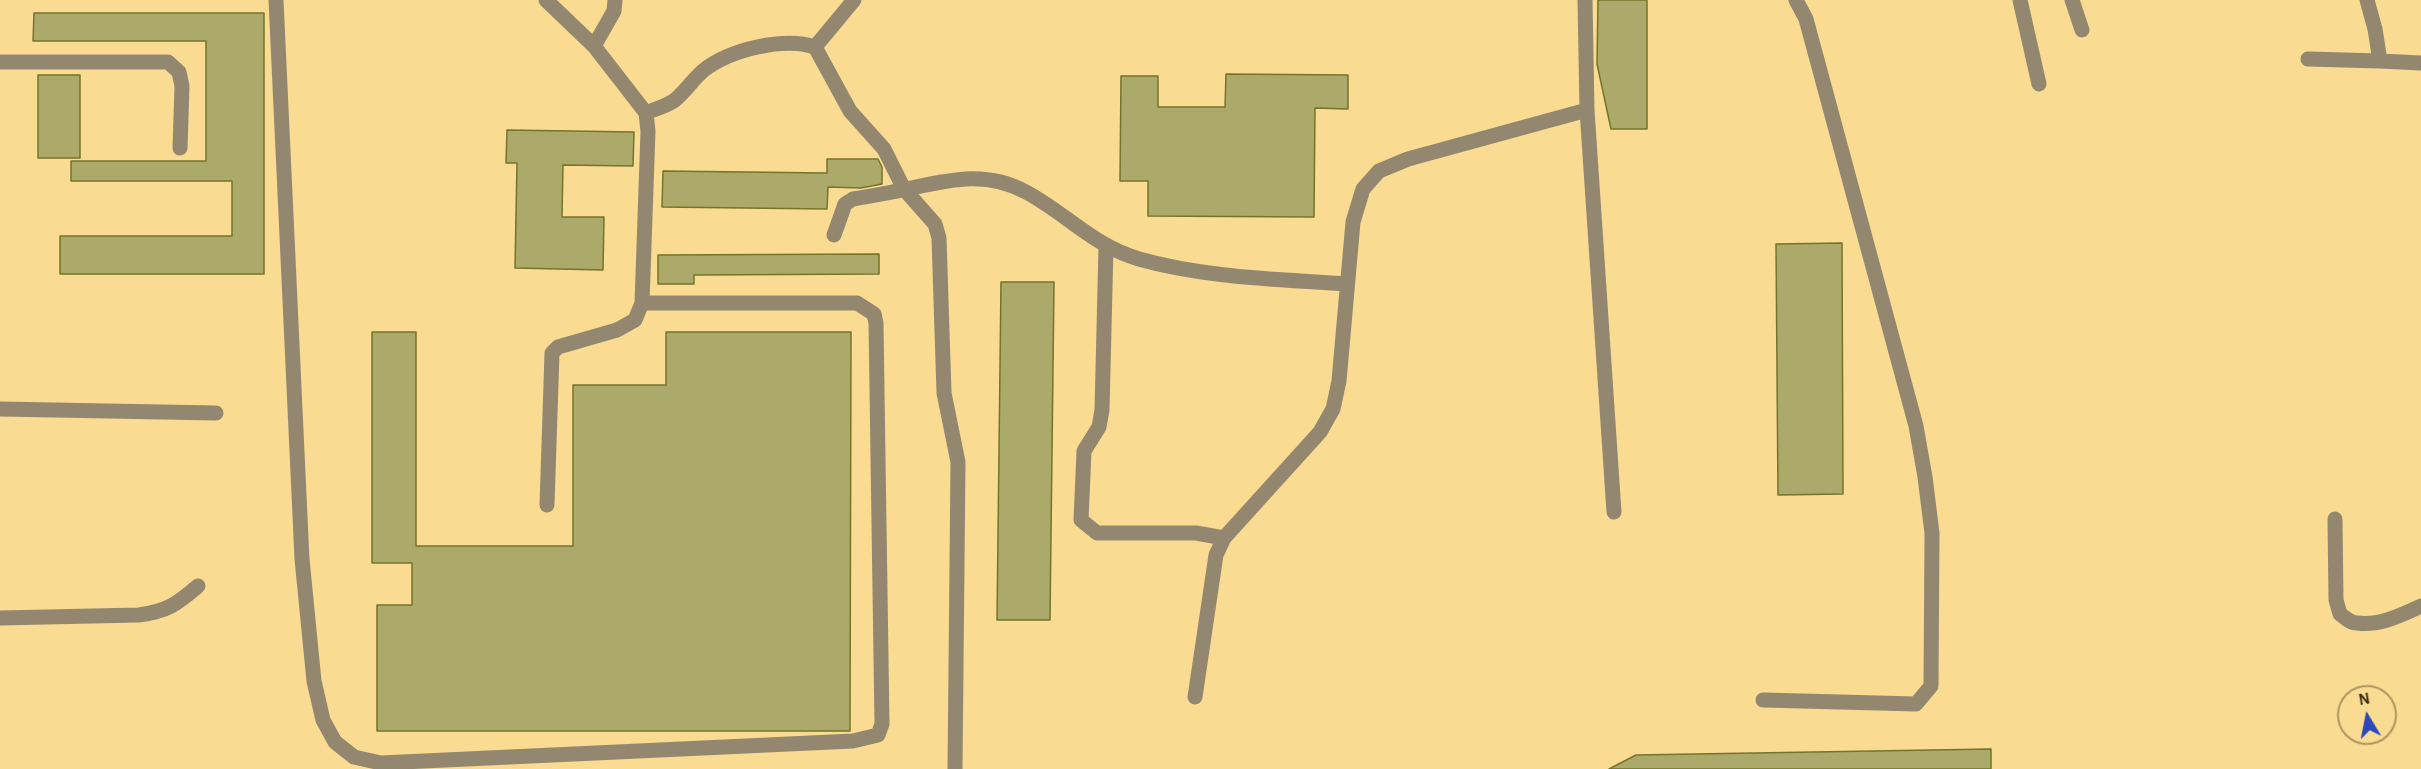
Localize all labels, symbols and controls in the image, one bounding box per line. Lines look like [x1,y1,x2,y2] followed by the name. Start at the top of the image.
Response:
[2337,685,2397,745] north arrow
[2357,690,2371,708] text: N

